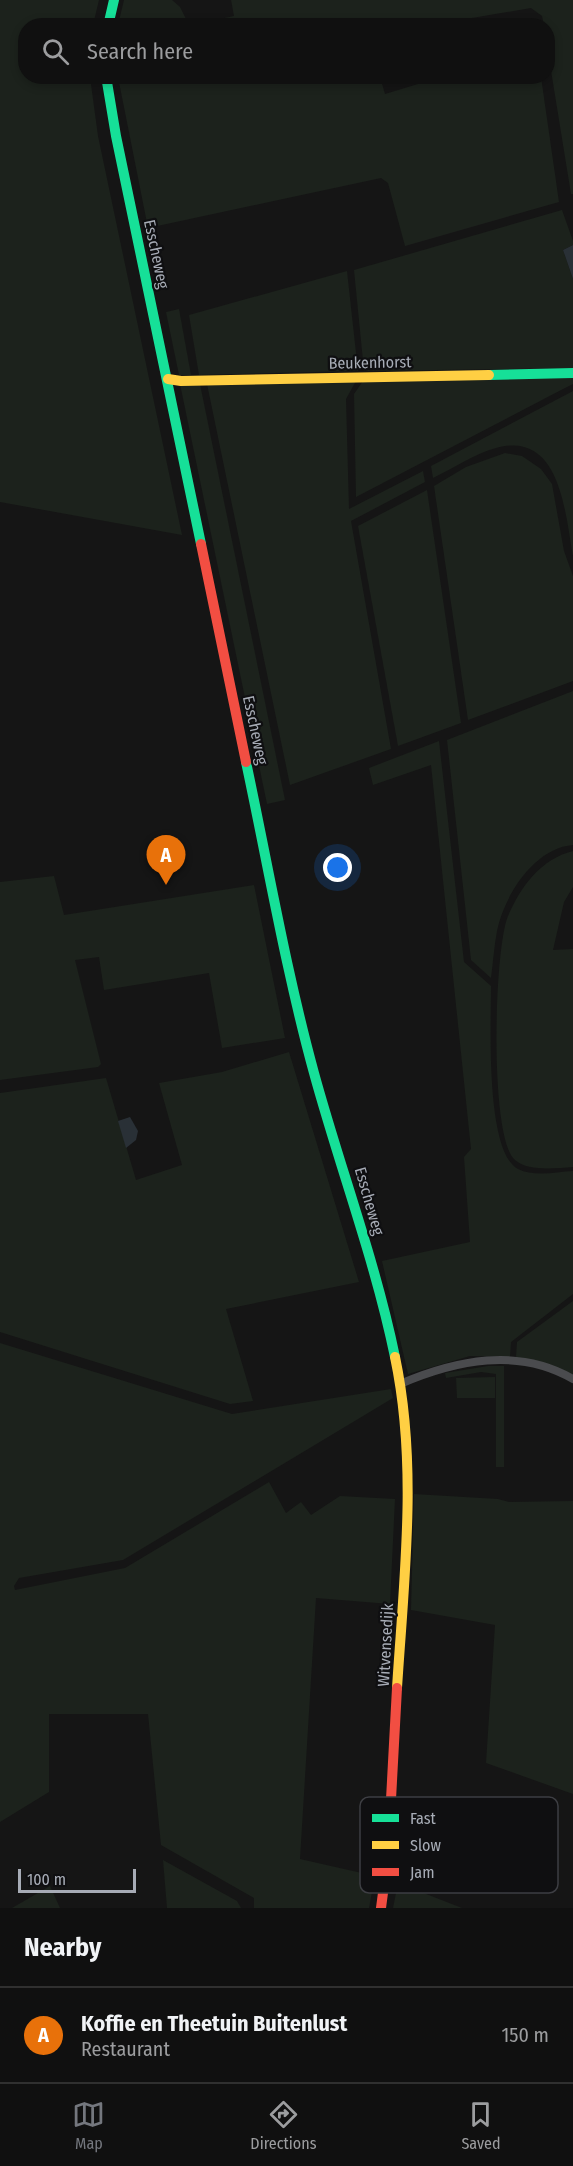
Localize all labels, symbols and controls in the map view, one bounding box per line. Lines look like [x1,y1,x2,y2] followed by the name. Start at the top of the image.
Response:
[18,18,555,84] search box
[39,35,72,68] icon: search
[87,38,193,65] text: Search here
[140,218,173,291] street label: Esscheweg
[328,352,412,373] street label: Beukenhorst
[239,694,272,767] street label: Esscheweg
[146,836,186,885] pin: A
[323,853,352,882] your location
[351,1165,388,1238] street label: Esscheweg
[374,1602,397,1687] street label: Witvensedijk
[360,1797,558,1893] legend
[410,1809,437,1828] text: Fast
[410,1836,441,1855] text: Slow
[410,1863,435,1882] text: Jam
[18,1866,136,1894] scale bar
[27,1870,66,1889] text: 100 m
[24,1932,101,1963] text: Nearby
[81,2010,347,2037] text: Koffie en Theetuin Buitenlust
[38,2023,49,2047] text: A
[502,2023,549,2047] text: 150 m
[81,2037,170,2061] text: Restaurant
[72,2098,105,2153] tab: Map
[250,2098,317,2153] tab: Directions
[461,2098,501,2153] tab: Saved

